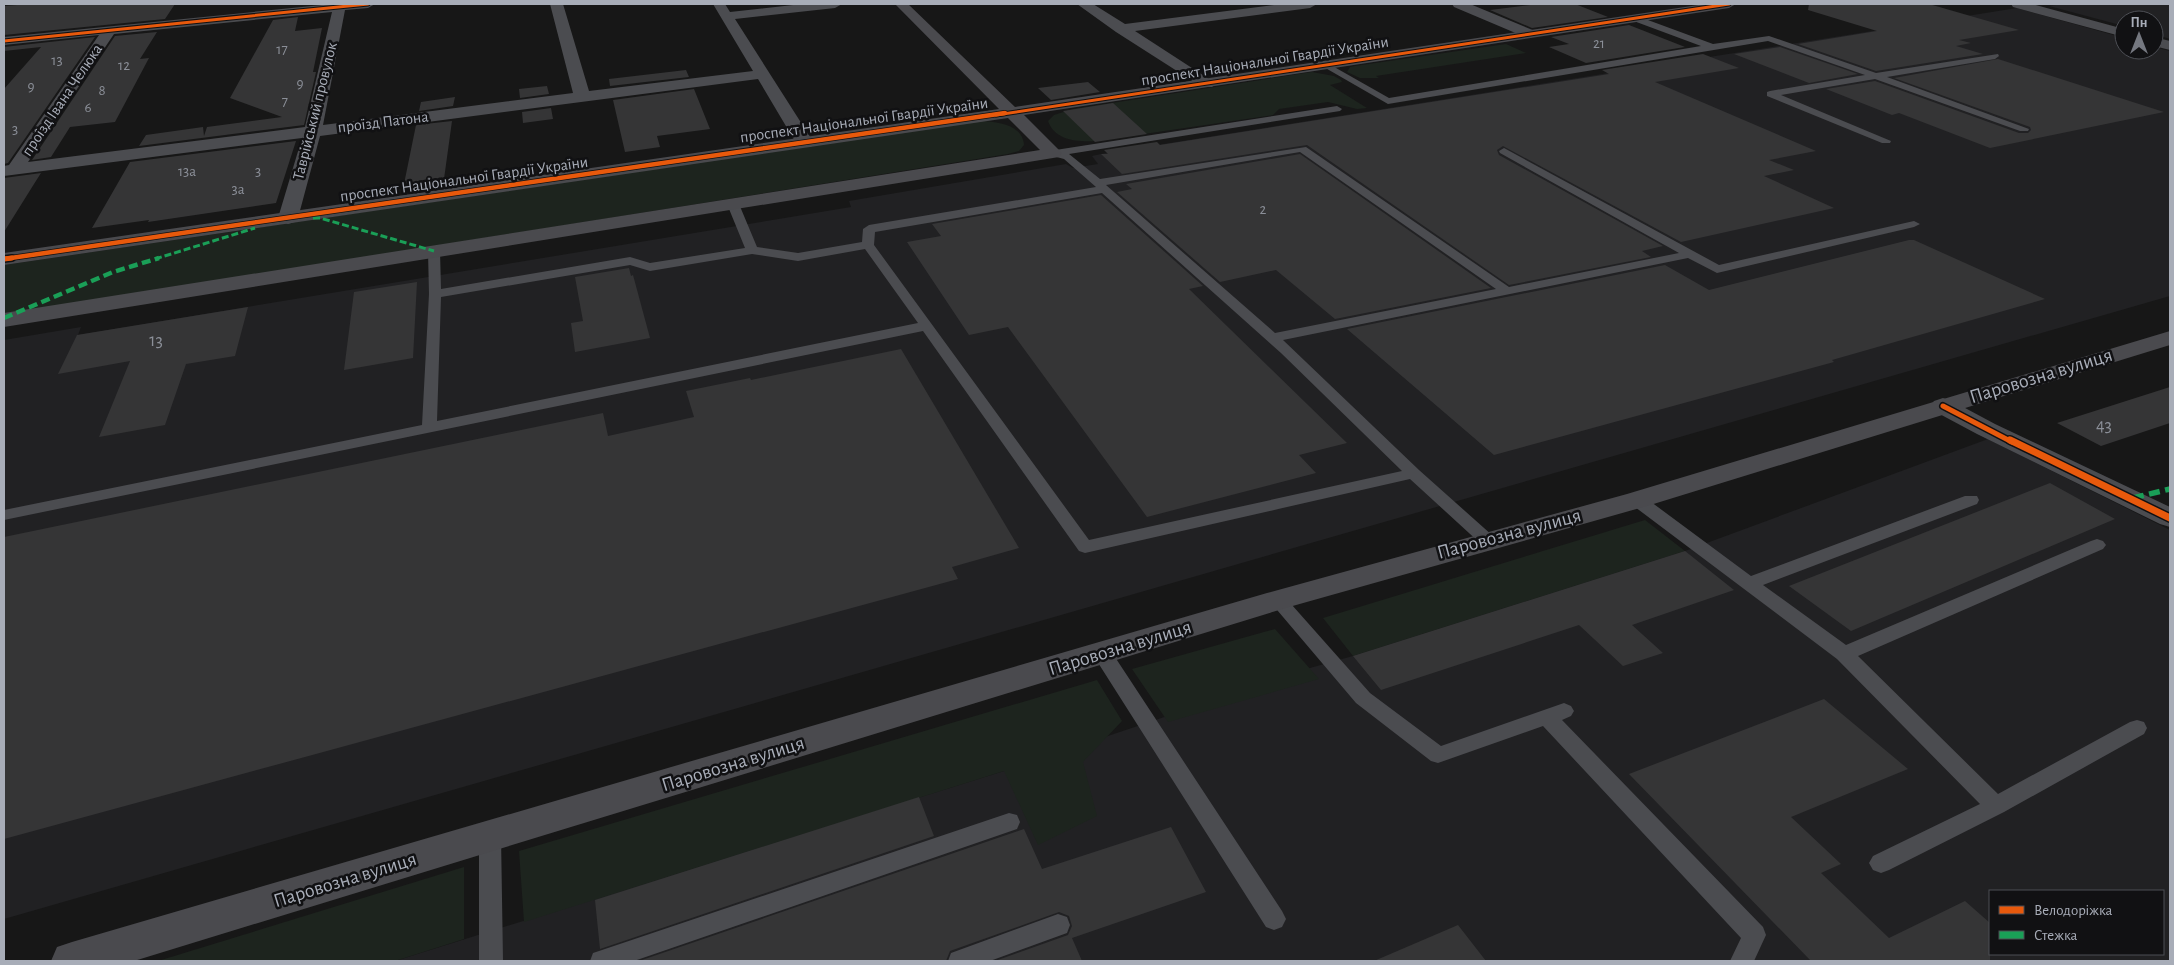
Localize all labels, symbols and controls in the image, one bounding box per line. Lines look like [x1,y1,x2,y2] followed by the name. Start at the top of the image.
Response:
[2114,10,2164,60] north arrow
[2130,16,2148,30] text: Пн
[1140,34,1390,88] street label: проспект Національної Гвардії України
[1593,36,1605,51] house number: 21
[290,40,341,182] street label: Таврійський провулок
[19,41,105,159] street label: проїзд Івана Челюка
[276,42,288,57] house number: 17
[51,53,63,68] house number: 13
[118,58,130,73] house number: 12
[296,76,304,91] house number: 9
[27,79,35,94] house number: 9
[98,83,106,98] house number: 8
[282,94,288,109] house number: 7
[739,95,989,145] street label: проспект Національної Гвардії України
[84,100,92,115] house number: 6
[337,108,429,136] street label: проїзд Патона
[12,122,18,137] house number: 3
[339,154,589,204] street label: проспект Національної Гвардії України
[178,164,196,179] house number: 13а
[255,164,261,179] house number: 3
[231,182,245,197] house number: 3а
[1260,202,1267,217] house number: 2
[149,332,163,350] house number: 13
[1967,345,2115,407] street label: Паровозна вулиця
[2096,417,2112,435] house number: 43
[1435,505,1583,563] street label: Паровозна вулиця
[1046,617,1194,679] street label: Паровозна вулиця
[659,733,807,795] street label: Паровозна вулиця
[271,849,419,911] street label: Паровозна вулиця
[1989,890,2164,955] legend
[2034,903,2113,918] text: Велодоріжка
[2034,928,2078,943] text: Стежка

